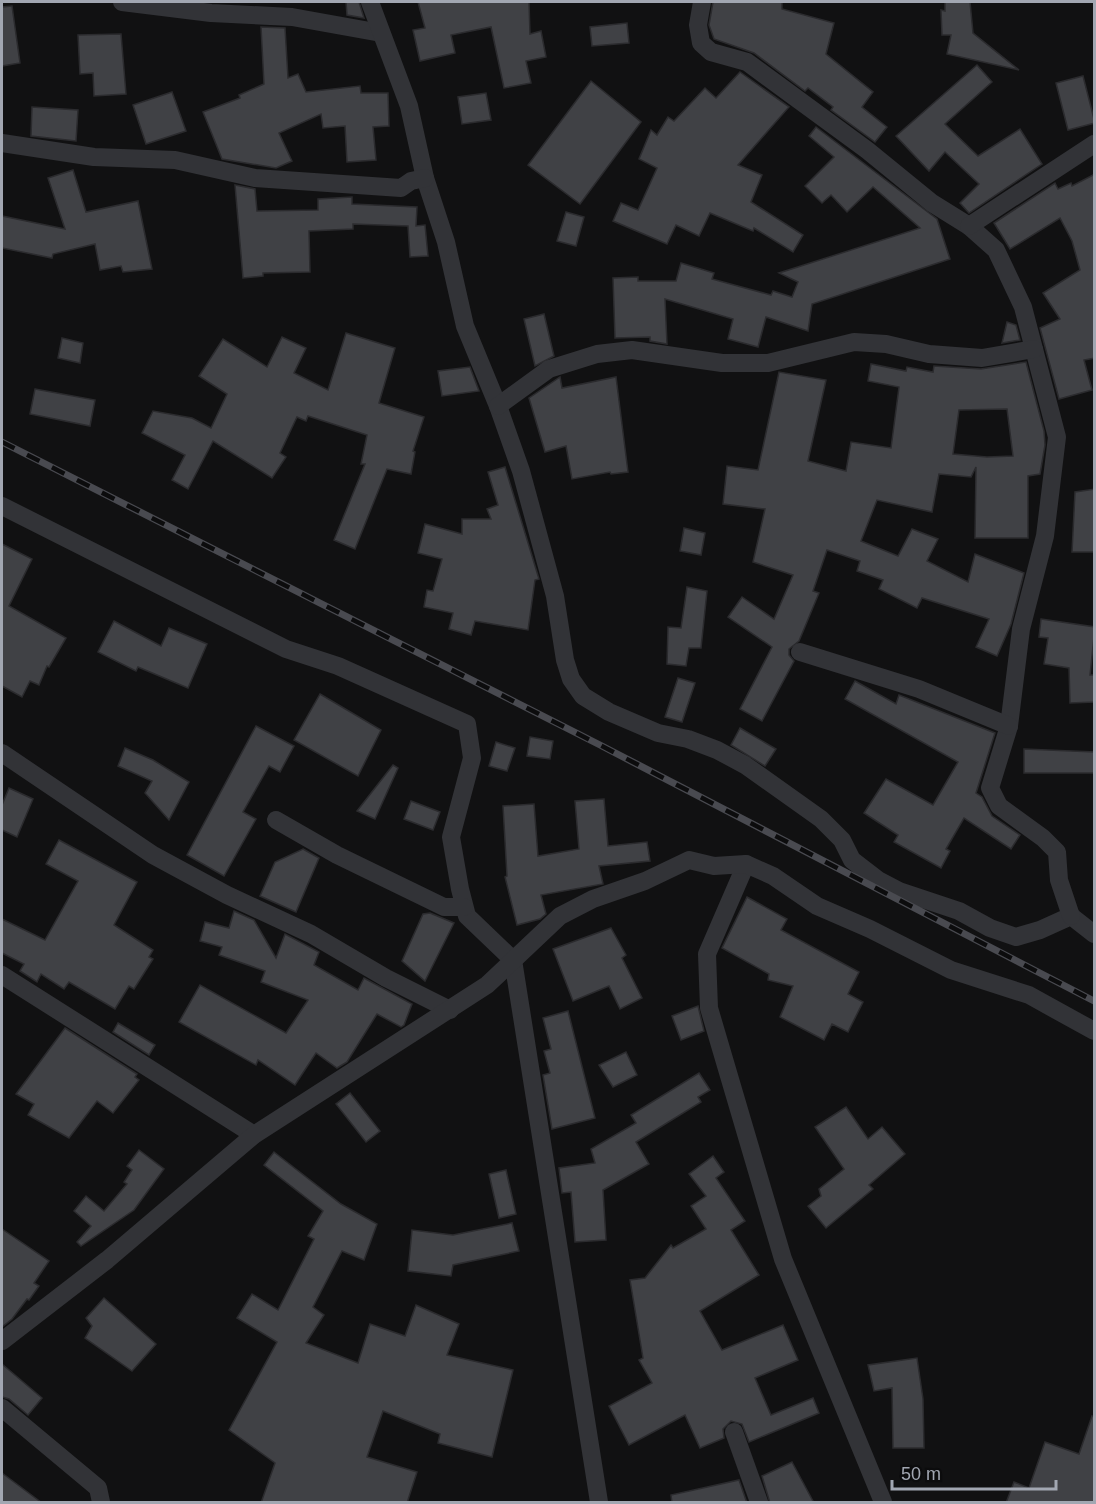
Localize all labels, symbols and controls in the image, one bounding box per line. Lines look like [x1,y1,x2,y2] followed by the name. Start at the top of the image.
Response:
[892,1453,1056,1491] scale bar
[901,1464,941,1484] text: 50 m

